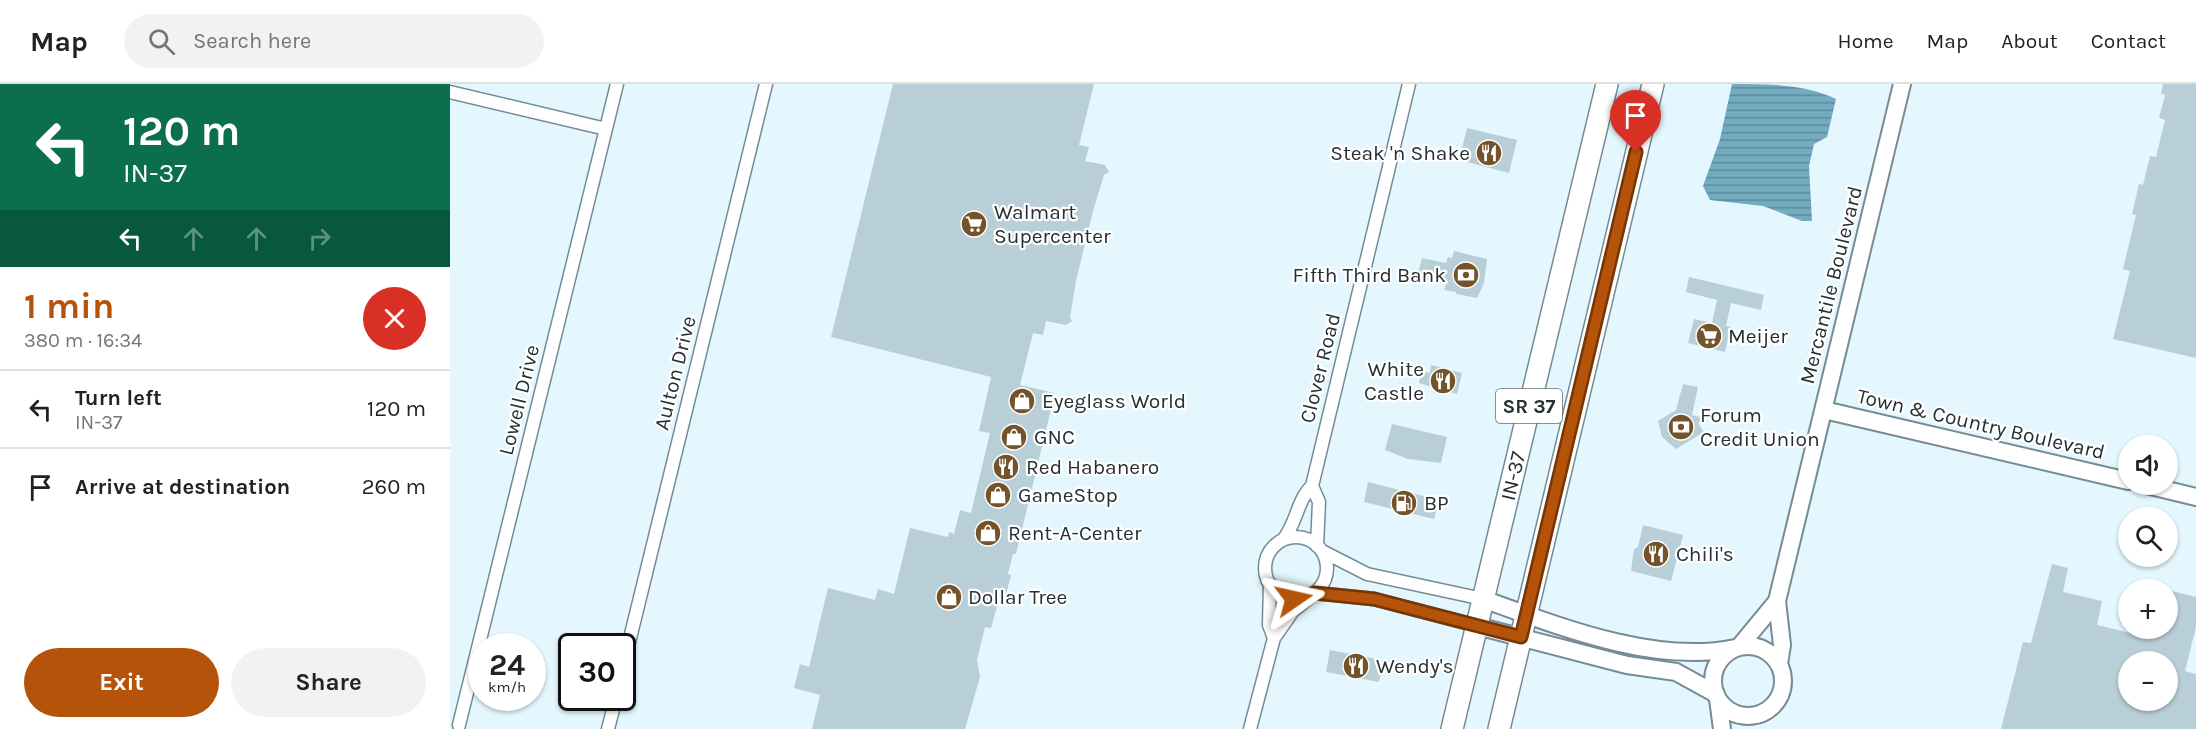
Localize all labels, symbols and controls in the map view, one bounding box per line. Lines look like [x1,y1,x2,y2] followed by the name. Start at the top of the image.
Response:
[124,14,544,68] search box
[30,25,88,58] text: Map
[145,25,178,58] icon: search
[193,28,311,54] text: Search here
[1838,29,1894,53] text: Home
[1927,29,1968,53] text: Map
[2001,29,2058,53] text: About
[2091,29,2166,53] text: Contact
[1610,90,1661,152] pin
[1619,99,1652,132] icon: arrive
[123,106,240,156] text: 120 m
[24,108,102,186] icon: left
[1474,138,1504,168] restaurant icon: Steak 'n Shake
[1330,141,1470,165] place label: Steak 'n Shake
[123,157,187,189] text: IN-37
[1795,184,1867,386] street label: Mercantile Boulevard
[994,200,1111,248] place label: Walmart Supercenter
[959,209,989,239] supermarket icon: Walmart Supercenter
[114,222,147,255] icon: left
[177,222,210,255] icon: ahead
[240,222,273,255] icon: ahead
[303,222,336,255] icon: right
[1451,260,1481,290] bank icon: Fifth Third Bank
[1292,263,1446,287] place label: Fifth Third Bank
[24,285,114,327] text: 1 min
[363,287,426,350] button: close
[1295,311,1345,425] street label: Clover Road
[649,313,701,433] street label: Aulton Drive
[1694,321,1724,351] supermarket icon: Meijer
[1728,324,1788,348] place label: Meijer
[24,329,142,352] text: 380 m · 16:34
[494,342,544,458] street label: Lowell Drive
[1364,357,1424,405] place label: White Castle
[1428,366,1458,396] restaurant icon: White Castle
[1855,384,2107,464] street label: Town & Country Boulevard
[75,385,162,411] text: Turn left
[1007,386,1037,416] shop icon: Eyeglass World
[1042,389,1186,413] place label: Eyeglass World
[1496,389,1562,423] road number: SR 37
[24,393,57,426] icon: left
[367,396,426,422] text: 120 m
[1700,403,1820,451] place label: Forum Credit Union
[75,411,122,434] text: IN-37
[1666,412,1696,442] bank icon: Forum Credit Union
[999,422,1029,452] shop icon: GNC
[1034,425,1075,449] place label: GNC
[2118,435,2178,711] map controls
[2118,435,2178,495] button: sound
[1496,449,1530,503] street label: IN-37
[991,452,1021,482] restaurant icon: Red Habanero
[1026,455,1159,479] place label: Red Habanero
[24,471,57,504] icon: arrive
[75,474,290,500] text: Arrive at destination
[362,474,426,500] text: 260 m
[983,480,1013,510] shop icon: GameStop
[1018,483,1118,507] place label: GameStop
[1389,488,1419,518] fuel station icon: BP
[1424,491,1449,515] place label: BP
[2118,507,2178,567] button: search
[973,518,1003,548] shop icon: Rent-A-Center
[1008,521,1142,545] place label: Rent-A-Center
[1641,539,1671,569] restaurant icon: Chili's
[1676,542,1734,566] place label: Chili's
[1262,567,1326,631] position arrow
[2118,579,2178,639] button: +
[934,582,964,612] shop icon: Dollar Tree
[968,585,1067,609] place label: Dollar Tree
[558,633,636,711] speed limit sign: 30
[489,647,525,683] text: 24
[24,648,219,717] button: Exit
[231,648,426,717] button: Share
[1341,651,1371,681] restaurant icon: Wendy's
[2118,651,2178,711] button: −
[1376,654,1454,678] place label: Wendy's
[488,678,526,696] text: km/h

